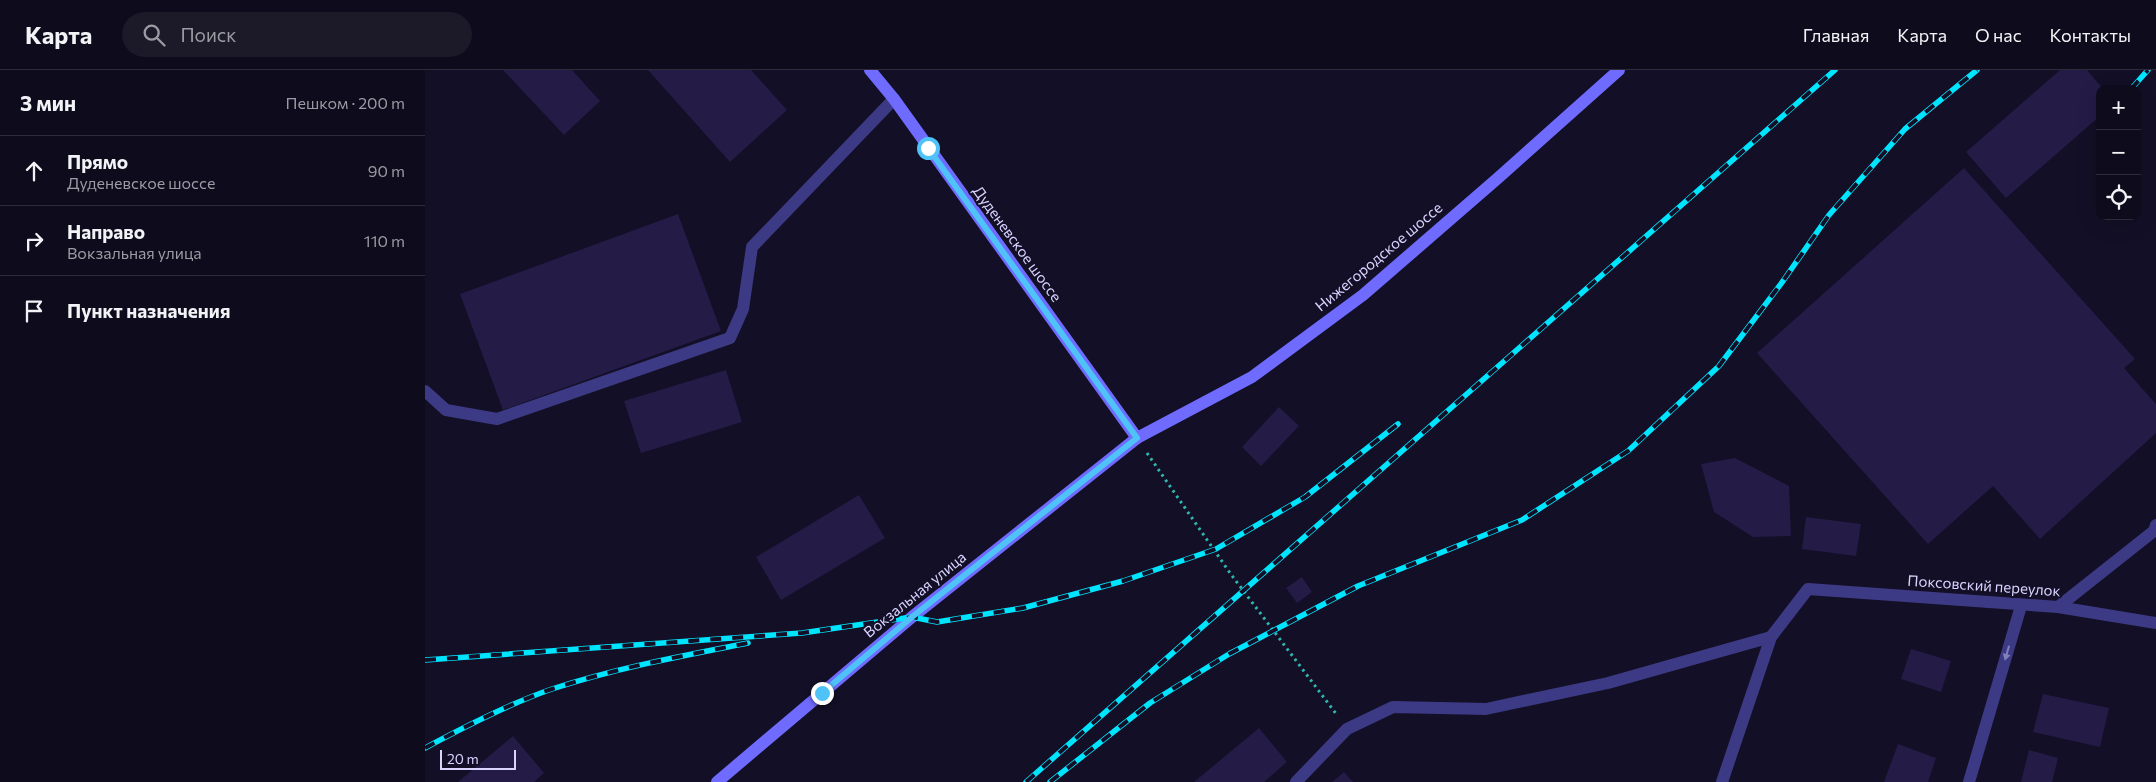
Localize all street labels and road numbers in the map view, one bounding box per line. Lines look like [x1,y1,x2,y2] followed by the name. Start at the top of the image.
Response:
[970,182,1066,305] street label: Дуденевское шоссе
[1311,198,1446,315] street label: Нижегородское шоссе
[860,548,969,641] street label: Вокзальная улица
[1907,571,2061,599] street label: Поксовский переулок

